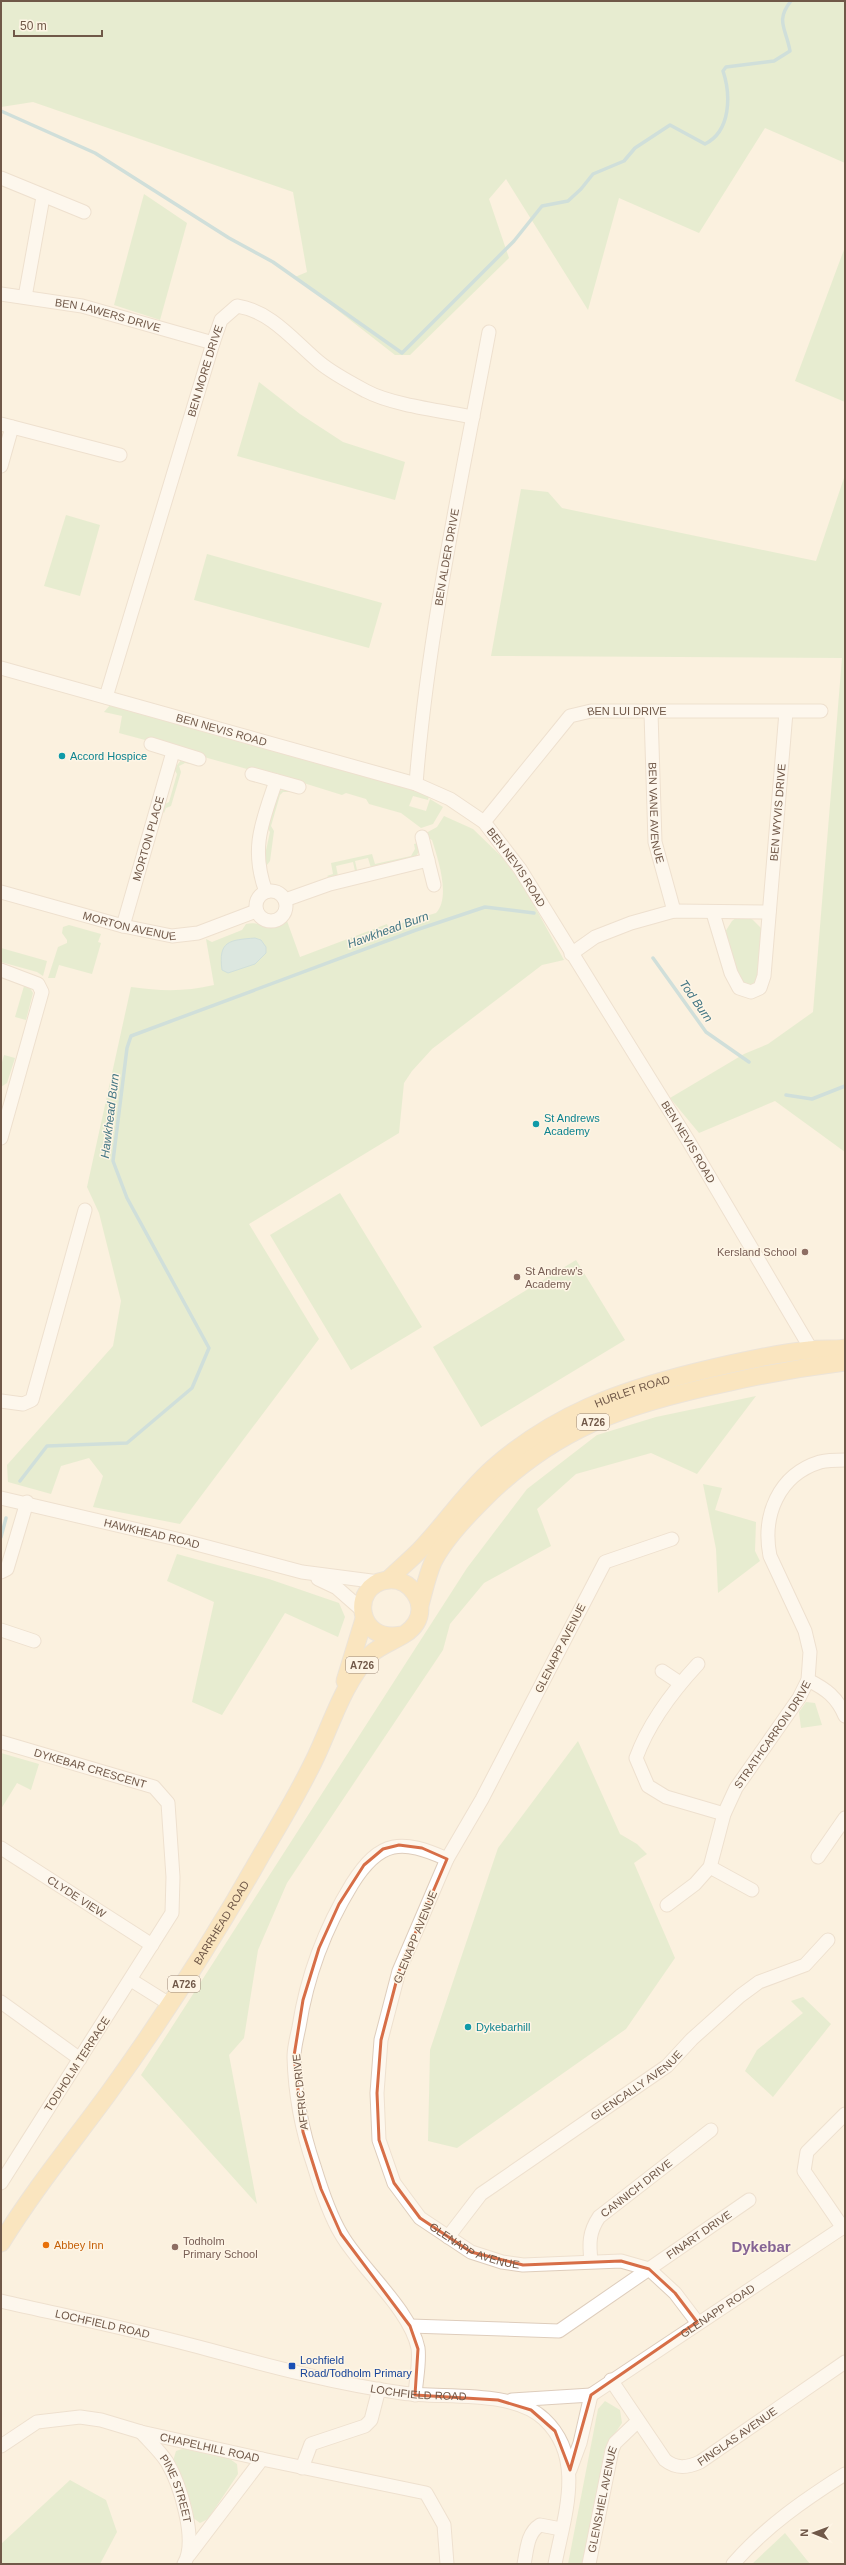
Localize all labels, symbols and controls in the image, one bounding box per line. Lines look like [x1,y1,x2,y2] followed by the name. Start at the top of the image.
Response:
[14,12,102,38] scale bar
[20,19,47,33] text: 50 m
[54,296,162,334] street label: BEN LAWERS DRIVE
[185,323,225,418] street label: BEN MORE DRIVE
[432,508,461,607] street label: BEN ALDER DRIVE
[586,704,667,718] street label: BEN LUI DRIVE
[175,711,268,748] street label: BEN NEVIS ROAD
[70,750,147,762] place label: Accord Hospice
[57,751,67,761] marker: Accord Hospice
[647,762,667,865] street label: BEN VANE AVENUE
[768,763,788,862] street label: BEN WYVIS DRIVE
[130,795,166,882] street label: MORTON PLACE
[485,826,548,909] street label: BEN NEVIS ROAD
[82,909,177,942] street label: MORTON AVENUE
[345,909,431,951] water label: Hawkhead Burn
[676,977,716,1025] water label: Tod Burn
[98,1072,122,1159] water label: Hawkhead Burn
[659,1099,718,1185] street label: BEN NEVIS ROAD
[544,1112,600,1137] place label: St Andrews Academy
[531,1119,541,1129] marker: St Andrews Academy
[717,1246,797,1258] place label: Kersland School
[800,1247,810,1257] marker: Kersland School
[525,1265,583,1290] place label: St Andrew's Academy
[512,1272,522,1282] marker: St Andrew's Academy
[593,1373,671,1410] street label: HURLET ROAD
[577,1414,609,1430] road number: A726
[103,1516,201,1551] street label: HAWKHEAD ROAD
[532,1601,588,1695] street label: GLENAPP AVENUE
[346,1657,378,1673] road number: A726
[732,1678,813,1791] street label: STRATHCARRON DRIVE
[33,1746,148,1790] street label: DYKEBAR CRESCENT
[45,1873,109,1920] street label: CLYDE VIEW
[191,1878,251,1967] street label: BARRHEAD ROAD
[391,1889,439,1985] street label: GLENAPP AVENUE
[168,1976,200,1992] road number: A726
[42,2015,112,2113] street label: TODHOLM TERRACE
[476,2021,530,2033] place label: Dykebarhill
[463,2022,473,2032] marker: Dykebarhill
[588,2048,685,2123] street label: GLENCALLY AVENUE
[290,2053,310,2131] street label: AFFRIC DRIVE
[598,2157,674,2219] street label: CANNICH DRIVE
[664,2208,734,2261] street label: FINART DRIVE
[427,2220,520,2270] street label: GLENAPP AVENUE
[183,2235,258,2260] place label: Todholm Primary School
[731,2238,791,2255] district label: Dykebar
[54,2239,104,2251] place label: Abbey Inn
[41,2240,51,2250] marker: Abbey Inn
[170,2242,180,2252] marker: Todholm Primary School
[678,2282,757,2340] street label: GLENAPP ROAD
[54,2307,151,2340] street label: LOCHFIELD ROAD
[300,2354,412,2379] place label: Lochfield Road/Todholm Primary
[287,2361,297,2371] marker: Lochfield Road/Todholm Primary
[369,2382,467,2402] street label: LOCHFIELD ROAD
[695,2405,779,2468] street label: FINGLAS AVENUE
[159,2430,261,2464] street label: CHAPELHILL ROAD
[585,2444,619,2554] street label: GLENSHIEL AVENUE
[158,2452,194,2524] street label: PINE STREET
[794,2513,834,2553] north arrow
[798,2529,810,2537] text: N

